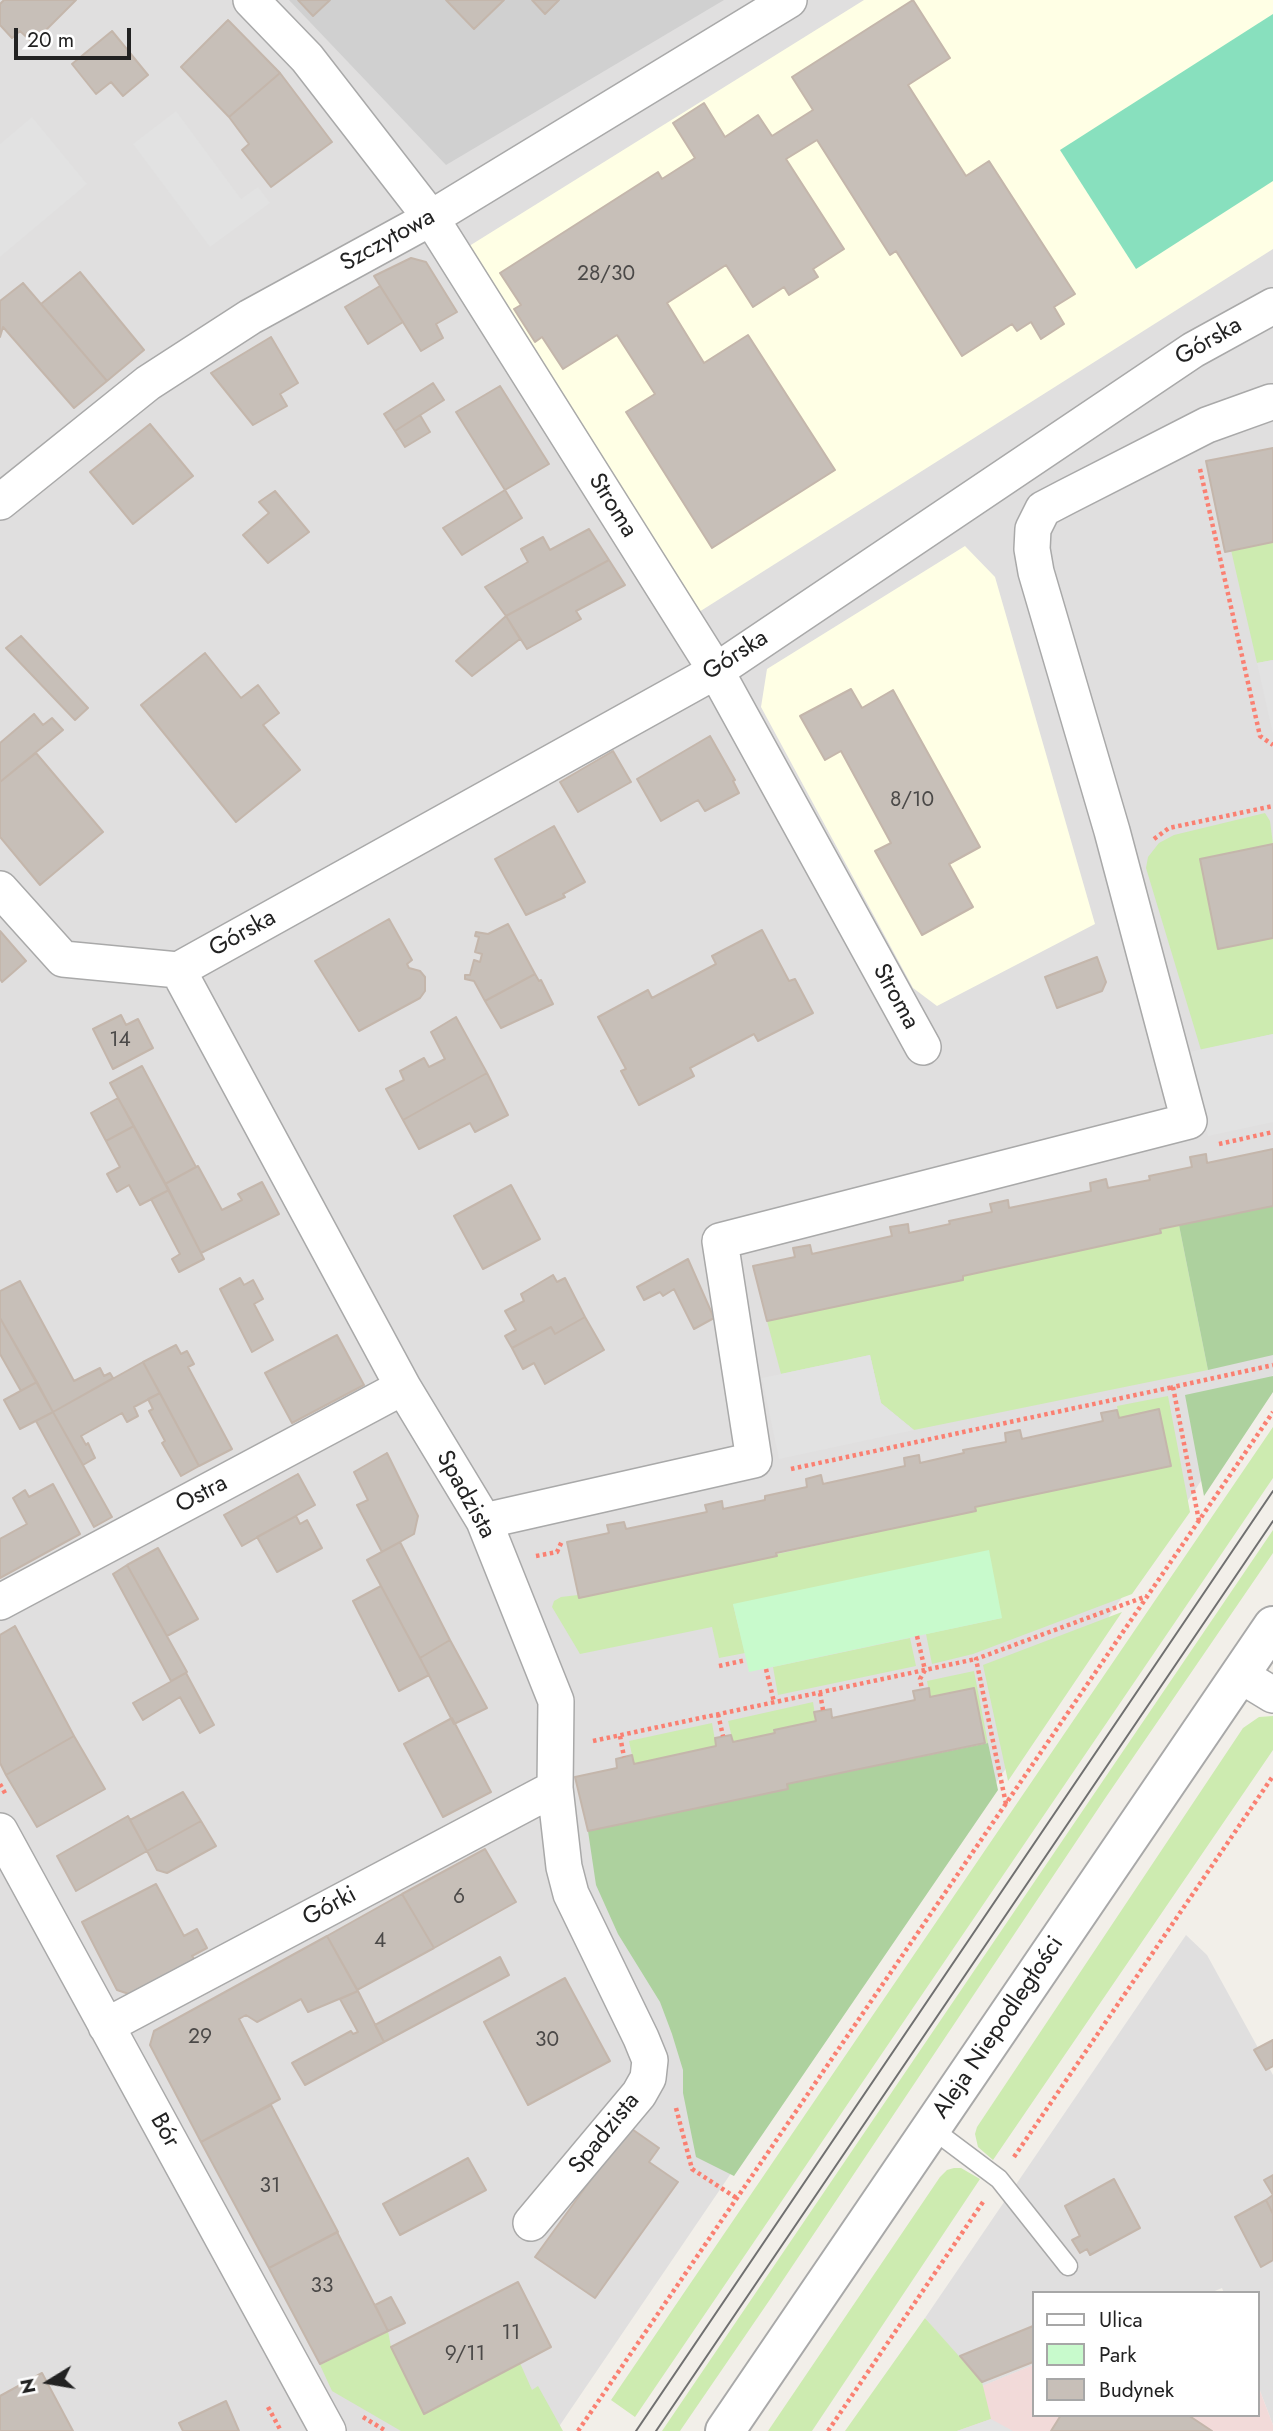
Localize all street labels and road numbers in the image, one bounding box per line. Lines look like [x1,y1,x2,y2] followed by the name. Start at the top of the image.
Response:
[336,203,440,279] street label: Szczytowa
[1171,312,1247,372] street label: Górska
[581,469,643,543] street label: Stroma
[698,624,774,688] street label: Górska
[205,904,281,964] street label: Górska
[865,959,925,1035] street label: Stroma
[429,1446,501,1544] street label: Spadzista
[171,1470,233,1520] street label: Ostra
[298,1881,362,1933] street label: Górki
[927,1931,1071,2125] street label: Aleja Niepodległości
[564,2088,646,2180] street label: Spadzista
[143,2109,185,2153] street label: Bór

